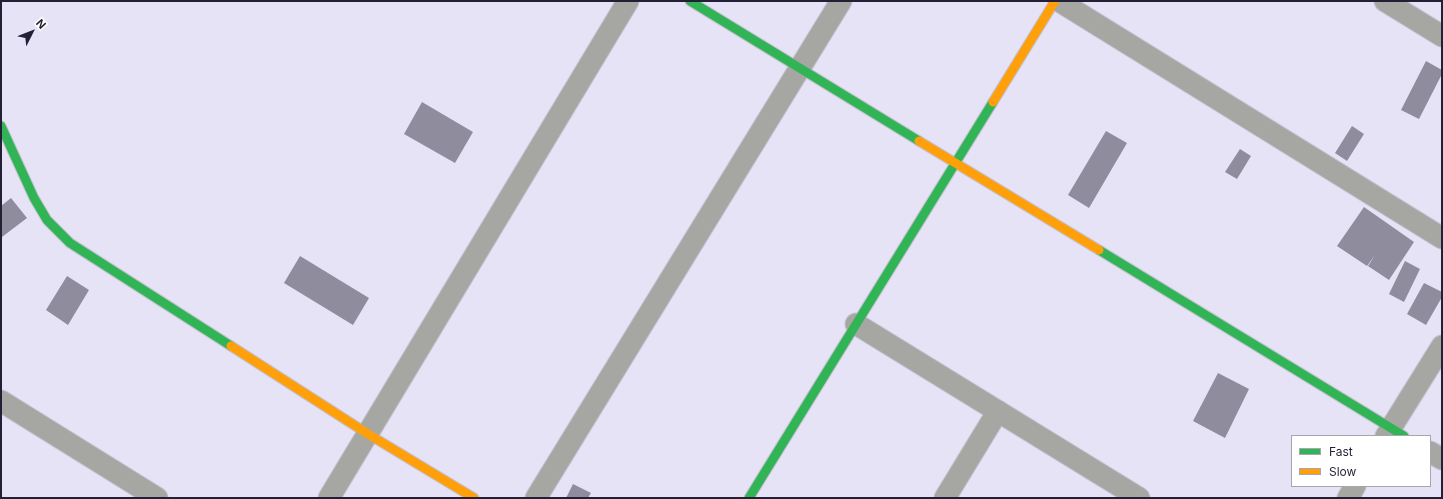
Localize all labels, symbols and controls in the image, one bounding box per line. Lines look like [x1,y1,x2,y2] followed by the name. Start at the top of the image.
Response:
[12,12,52,52] north arrow
[33,16,49,32] text: N
[1291,435,1431,487] legend
[1329,444,1353,459] text: Fast
[1329,464,1356,479] text: Slow

